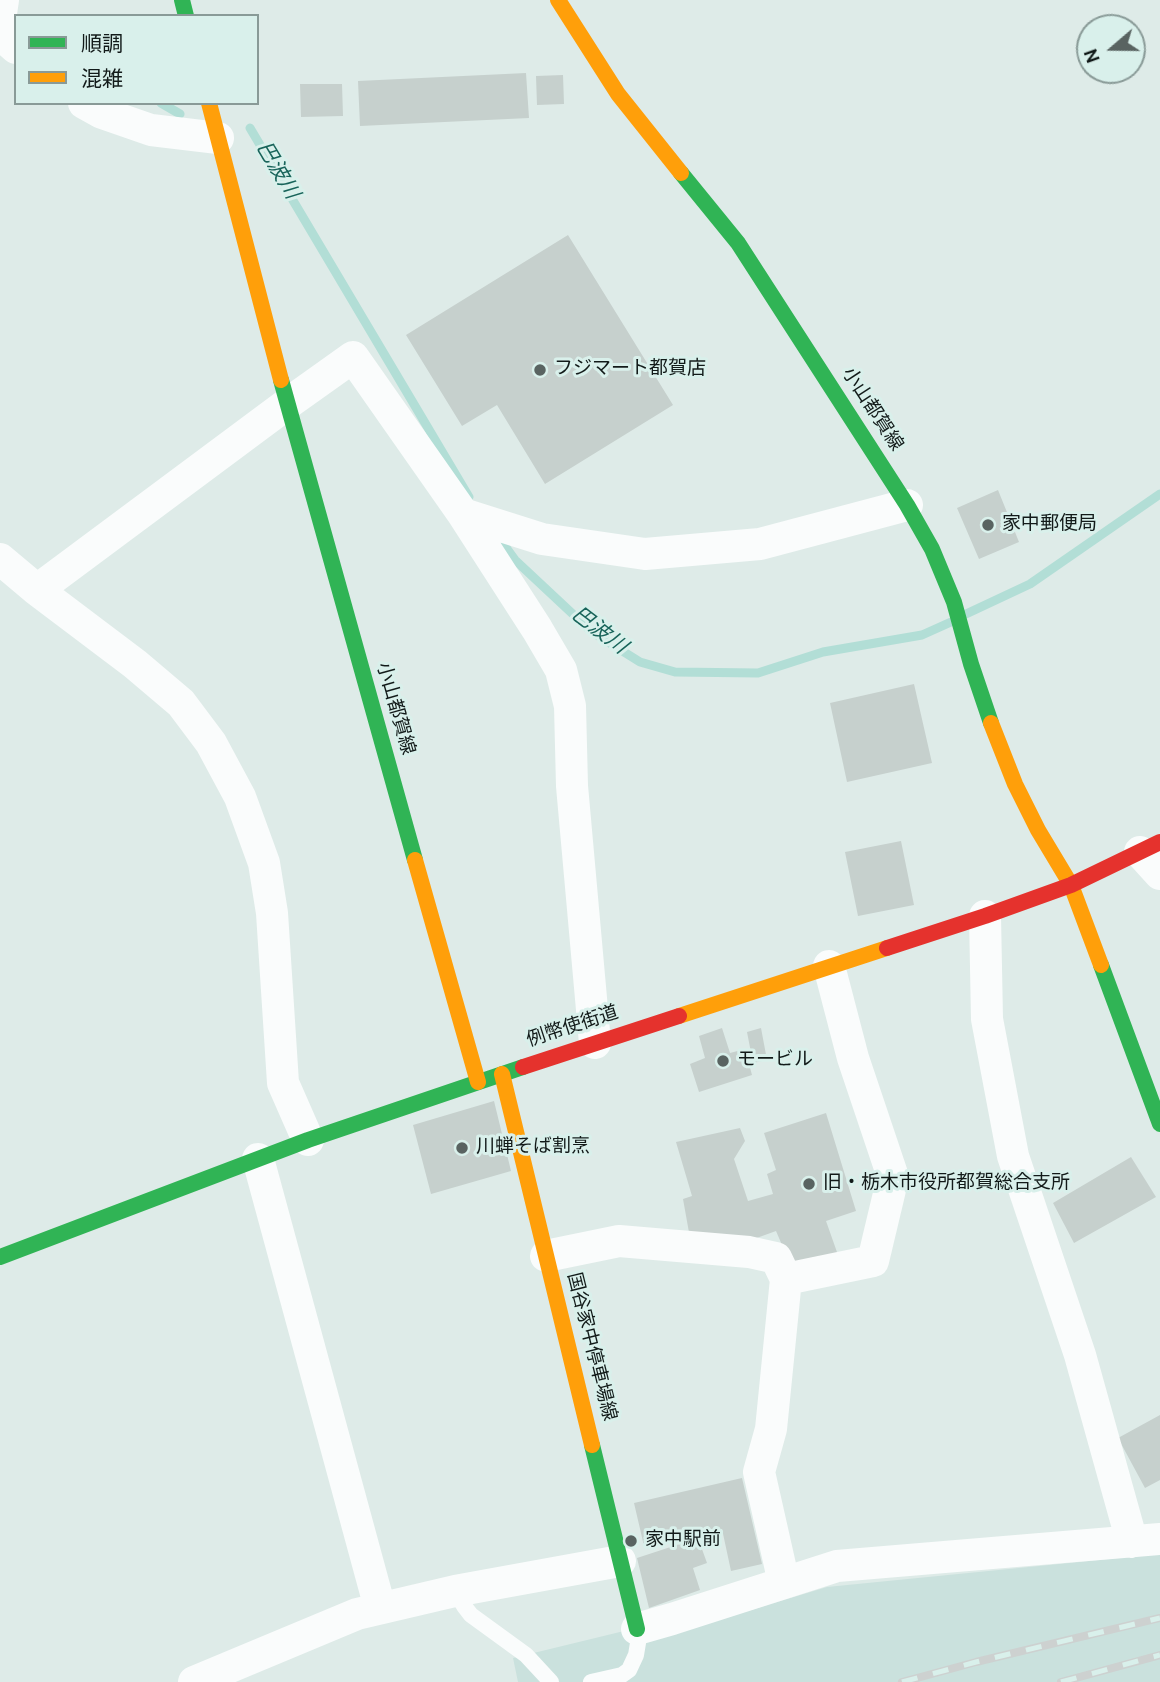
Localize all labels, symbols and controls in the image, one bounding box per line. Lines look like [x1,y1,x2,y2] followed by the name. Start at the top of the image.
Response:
[14,14,259,105] legend
[1076,14,1146,84] north arrow
[81,32,123,59] text: 順調
[1080,45,1107,66] text: N
[81,67,123,94] text: 混雑
[249,138,303,204] water label: 巴波川
[554,359,706,381] place label: フジマート都賀店
[532,362,548,378] marker: フジマート都賀店
[836,364,906,456] street label: 小山都賀線
[1002,514,1097,536] place label: 家中郵便局
[980,517,996,533] marker: 家中郵便局
[565,603,631,661] water label: 巴波川
[370,660,418,758] street label: 小山都賀線
[524,1002,622,1054] street label: 例幣使街道
[737,1050,813,1072] place label: モービル
[715,1053,731,1069] marker: モービル
[476,1137,590,1159] place label: 川蝉そば割烹
[454,1140,470,1156] marker: 川蝉そば割烹
[823,1173,1070,1195] place label: 旧・栃木市役所都賀総合支所
[801,1176,817,1192] marker: 旧・栃木市役所都賀総合支所
[561,1270,619,1424] street label: 国谷家中停車場線
[645,1530,721,1552] place label: 家中駅前
[623,1533,639,1549] marker: 家中駅前

